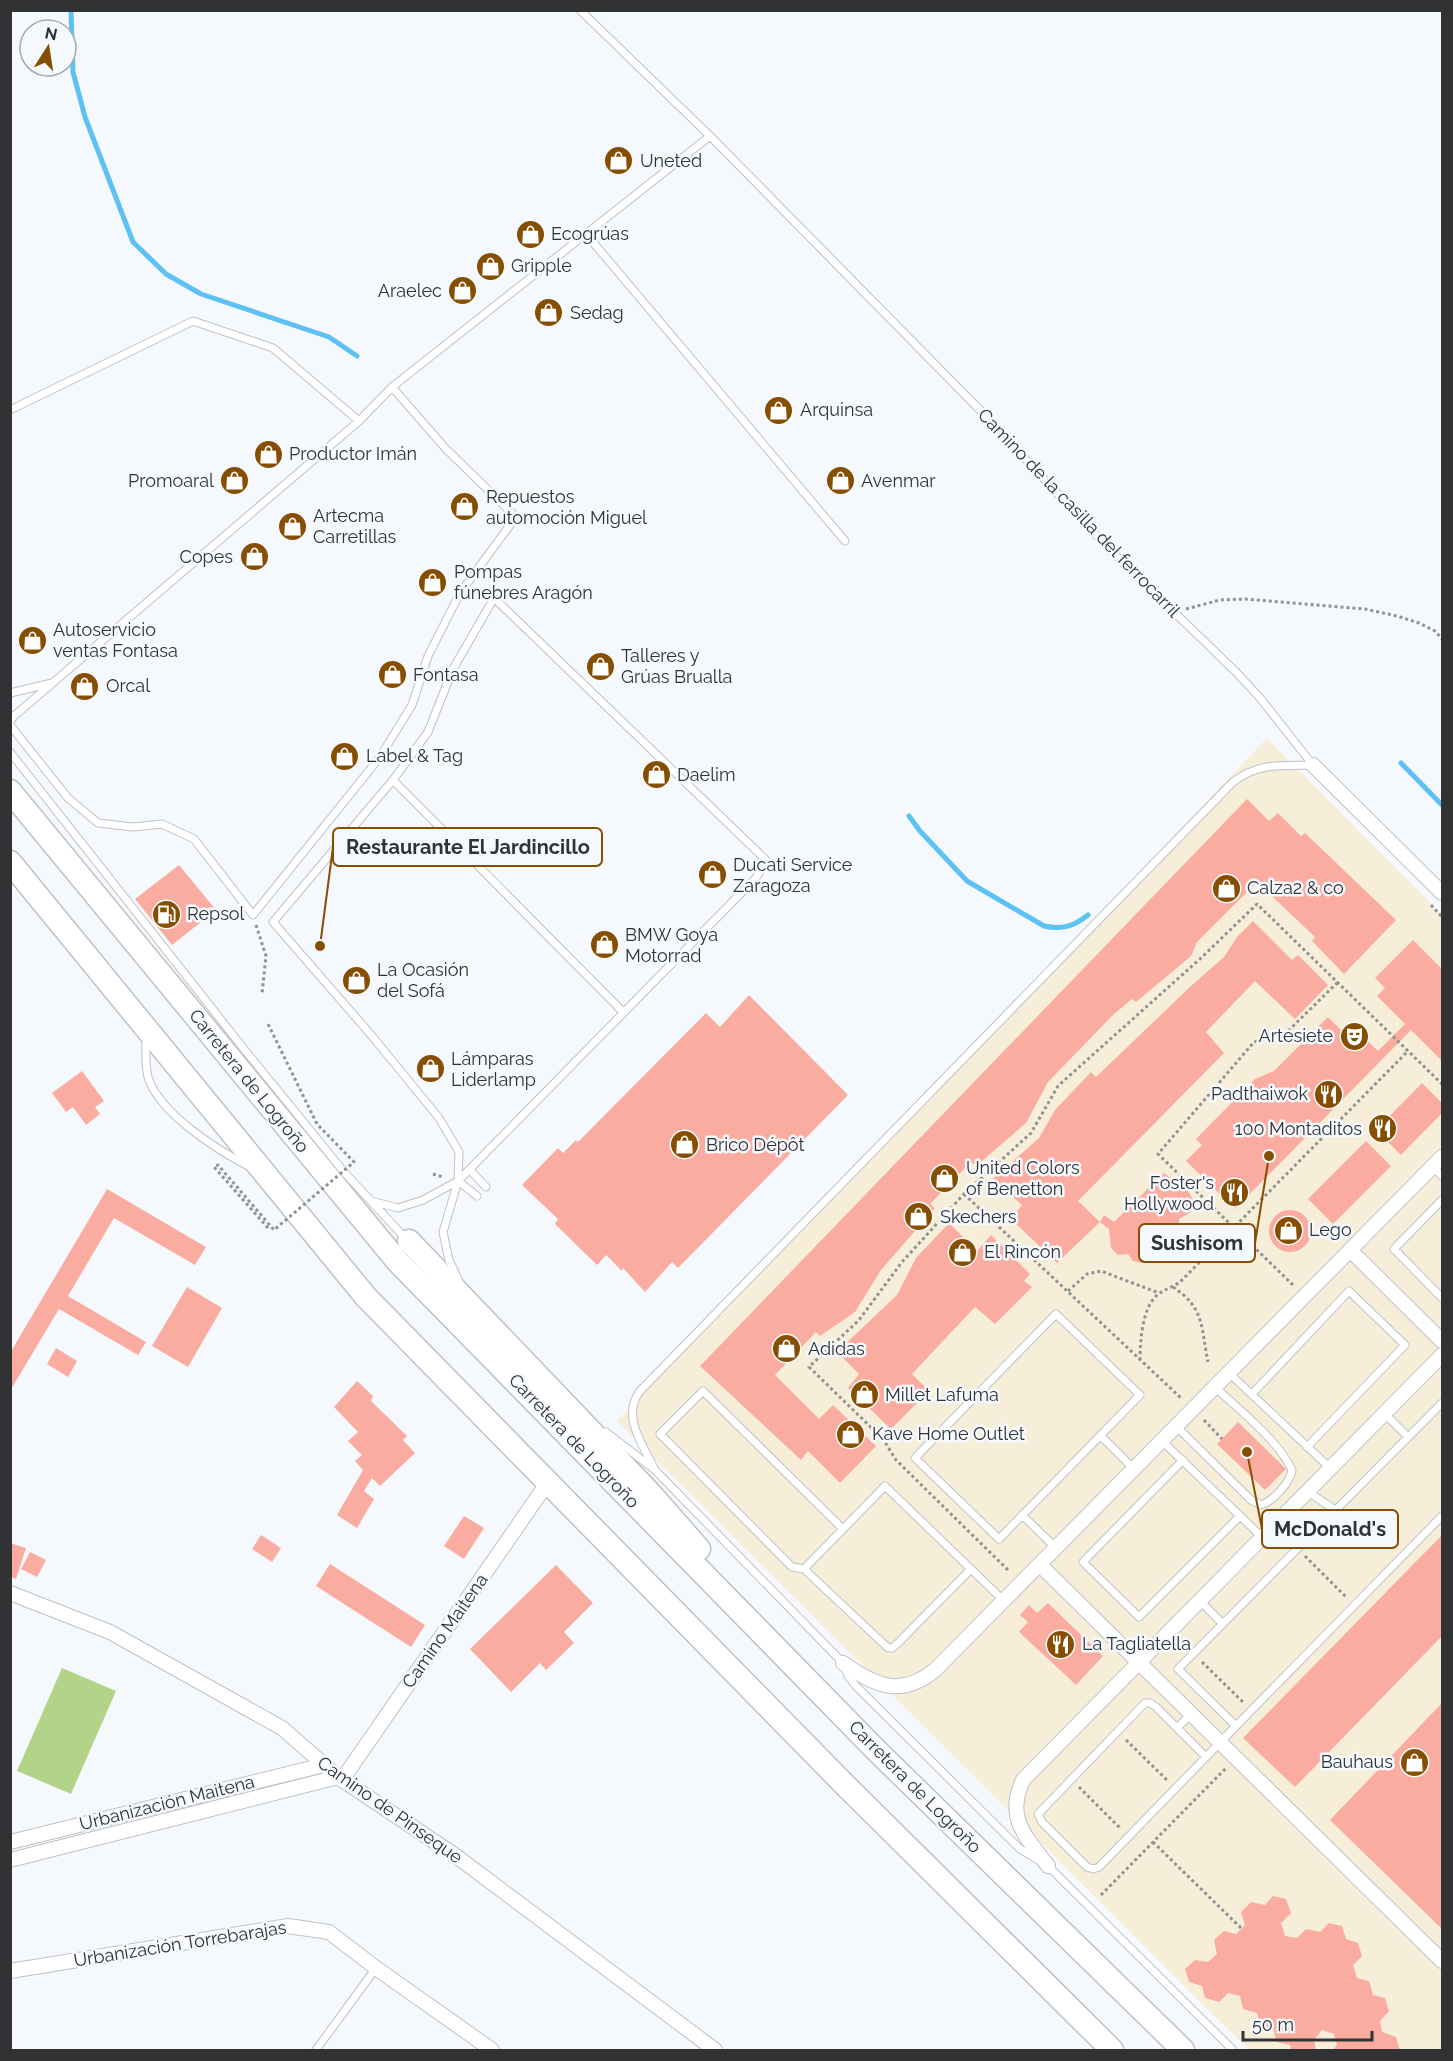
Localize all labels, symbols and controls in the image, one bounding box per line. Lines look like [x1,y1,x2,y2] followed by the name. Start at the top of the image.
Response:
[18,18,78,78] north arrow
[43,23,59,44] text: N
[603,145,635,177] shop icon: Uneted
[640,150,702,171] place label: Uneted
[514,218,546,250] shop icon: Ecogrúas
[551,223,629,244] place label: Ecogrúas
[474,250,506,282] shop icon: Gripple
[511,255,572,276] place label: Gripple
[447,275,479,307] shop icon: Araelec
[378,280,442,301] place label: Araelec
[533,297,565,329] shop icon: Sedag
[570,302,624,323] place label: Sedag
[763,394,795,426] shop icon: Arquinsa
[800,399,873,420] place label: Arquinsa
[974,404,1185,621] street label: Camino de la casilla del ferrocarril
[252,438,284,470] shop icon: Productor Imán
[289,443,417,464] place label: Productor Imán
[219,465,251,497] shop icon: Promoaral
[824,465,856,497] shop icon: Avenmar
[128,470,214,491] place label: Promoaral
[861,470,936,491] place label: Avenmar
[486,486,647,528] place label: Repuestos automoción Miguel
[449,491,481,523] shop icon: Repuestos automoción Miguel
[313,505,397,547] place label: Artecma Carretillas
[276,510,308,542] shop icon: Artecma Carretillas
[238,541,270,573] shop icon: Copes
[180,546,233,567] place label: Copes
[454,561,593,603] place label: Pompas fúnebres Aragón
[417,566,449,598] shop icon: Pompas fúnebres Aragón
[53,619,178,661] place label: Autoservicio ventas Fontasa
[16,624,48,656] shop icon: Autoservicio ventas Fontasa
[621,645,732,687] place label: Talleres y Grúas Brualla
[584,650,616,682] shop icon: Talleres y Grúas Brualla
[376,659,408,691] shop icon: Fontasa
[413,664,478,685] place label: Fontasa
[69,670,101,702] shop icon: Orcal
[106,675,150,696] place label: Orcal
[329,740,361,772] shop icon: Label & Tag
[366,745,463,766] place label: Label & Tag
[640,759,672,791] shop icon: Daelim
[677,764,736,785] place label: Daelim
[333,828,602,866] callout: Restaurante El Jardincillo
[346,835,590,859] text: Restaurante El Jardincillo
[733,854,853,896] place label: Ducati Service Zaragoza
[696,859,728,891] shop icon: Ducati Service Zaragoza
[1210,872,1242,904] shop icon: Calza2 & co
[1247,877,1344,898] place label: Calza2 & co
[150,898,182,930] fuel station icon: Repsol
[187,903,245,924] place label: Repsol
[625,924,718,966] place label: BMW Goya Motorrad
[588,929,620,961] shop icon: BMW Goya Motorrad
[377,959,469,1001] place label: La Ocasión del Sofá
[340,964,372,996] shop icon: La Ocasión del Sofá
[185,1005,314,1157] street label: Carretera de Logroño
[1338,1020,1370,1052] theatre icon: Artesiete
[1259,1025,1333,1046] place label: Artesiete
[451,1048,536,1090] place label: Lámparas Liderlamp
[414,1053,446,1085] shop icon: Lámparas Liderlamp
[1313,1078,1345,1110] restaurant icon: Padthaiwok
[1211,1083,1308,1104] place label: Padthaiwok
[1367,1113,1399,1145] restaurant icon: 100 Montaditos
[1235,1118,1362,1139] place label: 100 Montaditos
[669,1129,701,1161] shop icon: Brico Dépôt
[706,1134,804,1155] place label: Brico Dépôt
[966,1157,1080,1199] place label: United Colors of Benetton
[929,1162,961,1194] shop icon: United Colors of Benetton
[1124,1172,1214,1214] place label: Foster's Hollywood
[1219,1177,1251,1209] restaurant icon: Foster's Hollywood
[903,1201,935,1233] shop icon: Skechers
[940,1206,1017,1227] place label: Skechers
[1272,1214,1304,1246] shop icon: Lego
[1309,1219,1352,1240] place label: Lego
[1139,1224,1255,1262] callout: Sushisom
[1151,1231,1243,1255] text: Sushisom
[947,1236,979,1268] shop icon: El Rincón
[984,1241,1061,1262] place label: El Rincón
[771,1333,803,1365] shop icon: Adidas
[808,1338,865,1359] place label: Adidas
[505,1369,644,1512] street label: Carretera de Logroño
[848,1379,880,1411] shop icon: Millet Lafuma
[885,1384,999,1405] place label: Millet Lafuma
[835,1418,867,1450] shop icon: Kave Home Outlet
[872,1423,1025,1444] place label: Kave Home Outlet
[1262,1510,1398,1548] callout: McDonald's
[1274,1517,1386,1541] text: McDonald's
[397,1570,492,1692] street label: Camino Maitena
[1045,1628,1077,1660] restaurant icon: La Tagliatella
[1082,1633,1191,1654] place label: La Tagliatella
[845,1716,986,1857] street label: Carretera de Logroño
[1398,1746,1430,1778] shop icon: Bauhaus
[1321,1751,1393,1772] place label: Bauhaus
[314,1752,467,1868] street label: Camino de Pinseque
[77,1771,257,1834] street label: Urbanización Maitena
[72,1916,288,1971] street label: Urbanización Torrebarajas
[1243,2004,1372,2042] scale bar
[1252,2014,1294,2035] text: 50 m

